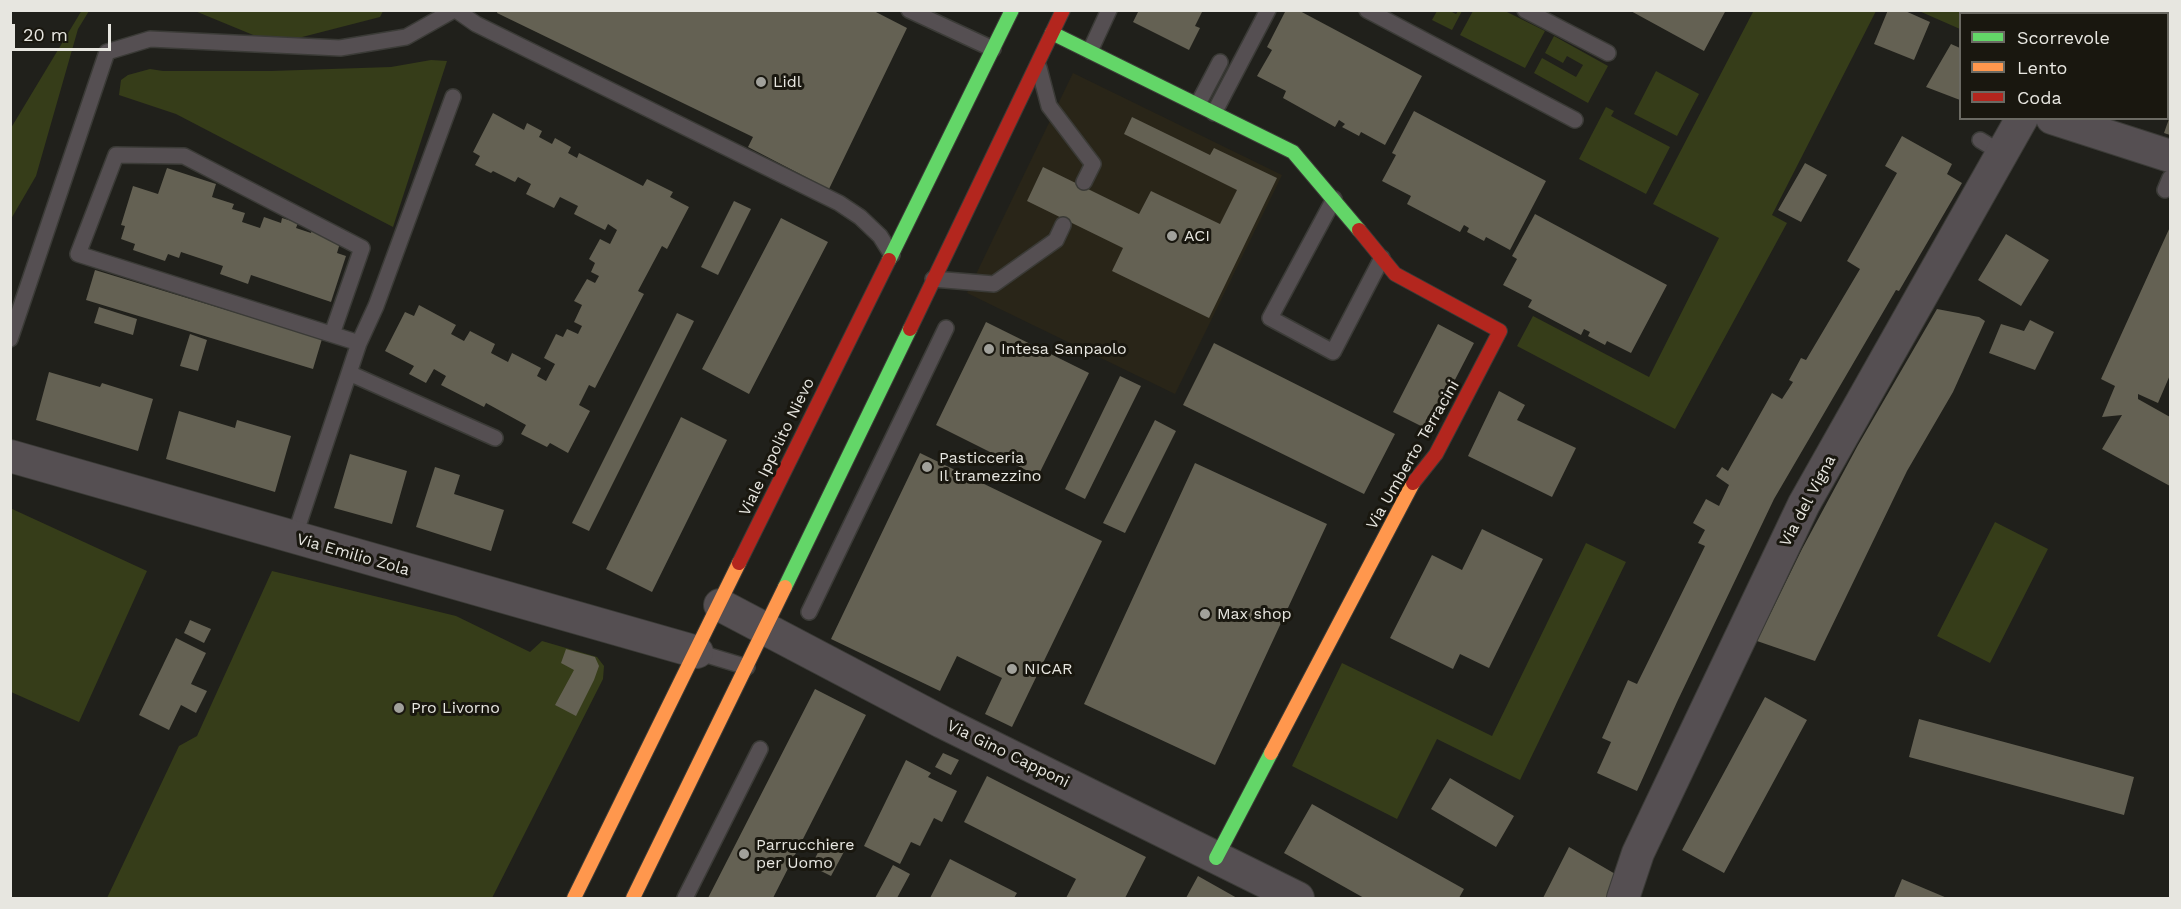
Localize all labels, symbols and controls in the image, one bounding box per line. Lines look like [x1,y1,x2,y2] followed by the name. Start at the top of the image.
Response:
[15,12,114,50] scale bar
[1959,12,2169,120] legend
[23,24,68,45] text: 20 m
[2017,27,2110,48] text: Scorrevole
[2017,57,2067,78] text: Lento
[773,72,802,92] place label: Lidl
[754,75,768,89] marker: Lidl
[2017,87,2062,108] text: Coda
[1184,226,1210,246] place label: ACI
[1165,229,1179,243] marker: ACI
[1001,339,1127,359] place label: Intesa Sanpaolo
[982,342,996,356] marker: Intesa Sanpaolo
[735,375,819,519] street label: Viale Ippolito Nievo
[1362,377,1464,533] street label: Via Umberto Terracini
[939,448,1041,486] place label: Pasticceria Il tramezzino
[1776,452,1840,550] street label: Via del Vigna
[920,460,934,474] marker: Pasticceria Il tramezzino
[294,530,412,580] street label: Via Emilio Zola
[1217,604,1292,624] place label: Max shop
[1198,607,1212,621] marker: Max shop
[1024,659,1073,679] place label: NICAR
[1005,662,1019,676] marker: NICAR
[411,698,500,718] place label: Pro Livorno
[392,701,406,715] marker: Pro Livorno
[944,716,1072,792] street label: Via Gino Capponi
[756,835,855,873] place label: Parrucchiere per Uomo
[737,847,751,861] marker: Parrucchiere per Uomo

